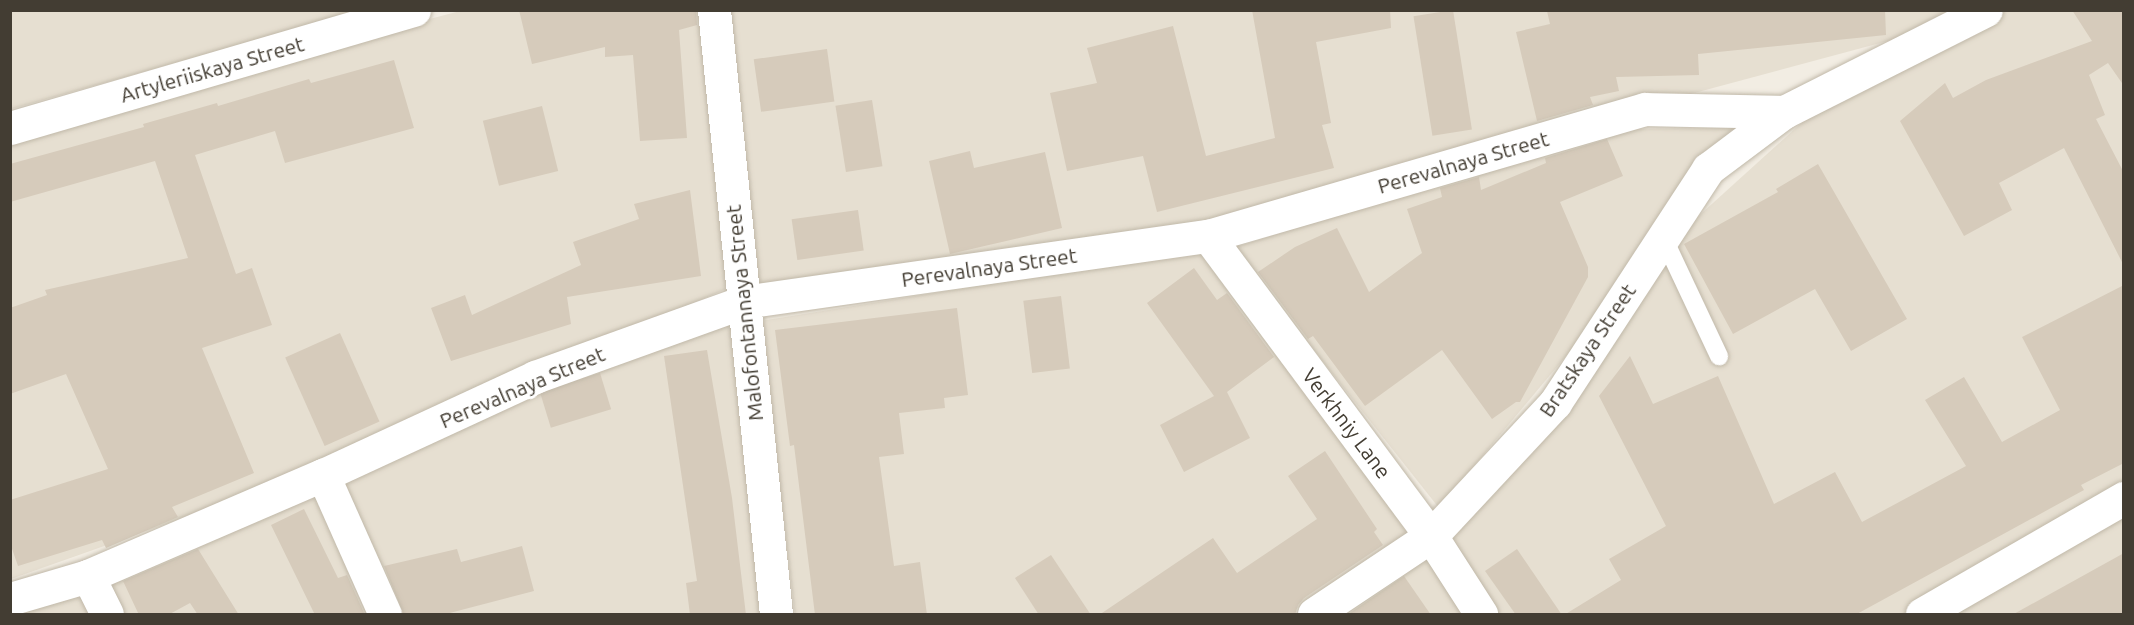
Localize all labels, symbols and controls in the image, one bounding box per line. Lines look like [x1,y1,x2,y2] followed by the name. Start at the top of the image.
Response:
[117,31,307,107] street label: Artyleriiskaya Street
[1375,126,1551,198] street label: Perevalnaya Street
[720,204,768,422] street label: Malofontannaya Street
[900,242,1078,292] street label: Perevalnaya Street
[1533,279,1641,421] street label: Bratskaya Street
[436,341,608,433] street label: Perevalnaya Street
[1297,363,1397,483] street label: Verkhniy Lane

